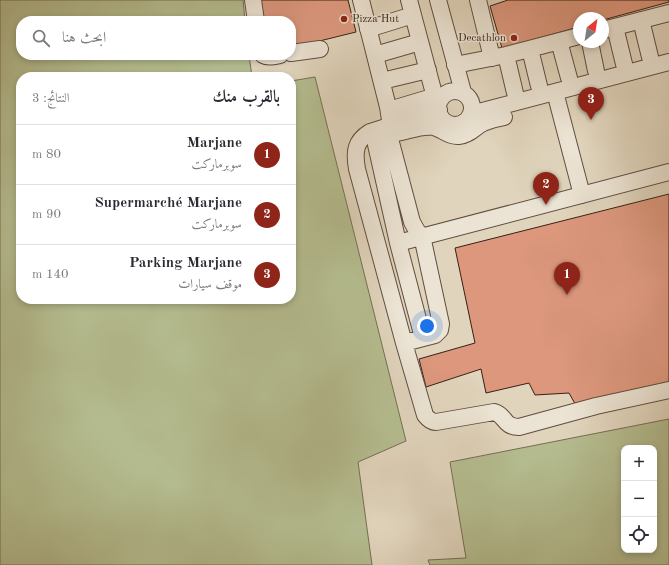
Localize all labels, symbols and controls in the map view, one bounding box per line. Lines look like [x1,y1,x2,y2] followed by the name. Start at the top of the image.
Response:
[573,12,609,48] north arrow
[339,14,349,24] marker: Pizza Hut
[352,14,399,25] place label: Pizza Hut
[16,16,296,60] search box
[30,27,52,49] icon: search
[62,31,106,46] text: ابحث هنا
[458,33,506,44] place label: Decathlon
[509,33,519,43] marker: Decathlon
[578,87,604,120] pin: 3
[212,89,280,106] text: بالقرب منك
[32,92,70,105] text: النتائج: 3
[187,136,242,151] text: Marjane
[32,148,61,161] text: 80 m
[263,148,271,161] text: 1
[192,158,242,171] text: سوبرماركت
[533,172,559,205] pin: 2
[95,196,242,211] text: Supermarché Marjane
[32,208,61,221] text: 90 m
[263,208,271,221] text: 2
[192,218,242,231] text: سوبرماركت
[129,256,242,271] text: Parking Marjane
[554,262,580,295] pin: 1
[32,268,69,281] text: 140 m
[263,268,271,281] text: 3
[178,278,242,291] text: موقف سيارات
[417,316,437,336] your location
[621,445,657,553] map controls
[621,445,657,481] button: +
[621,481,657,517] button: −
[621,517,657,553] button: locate

